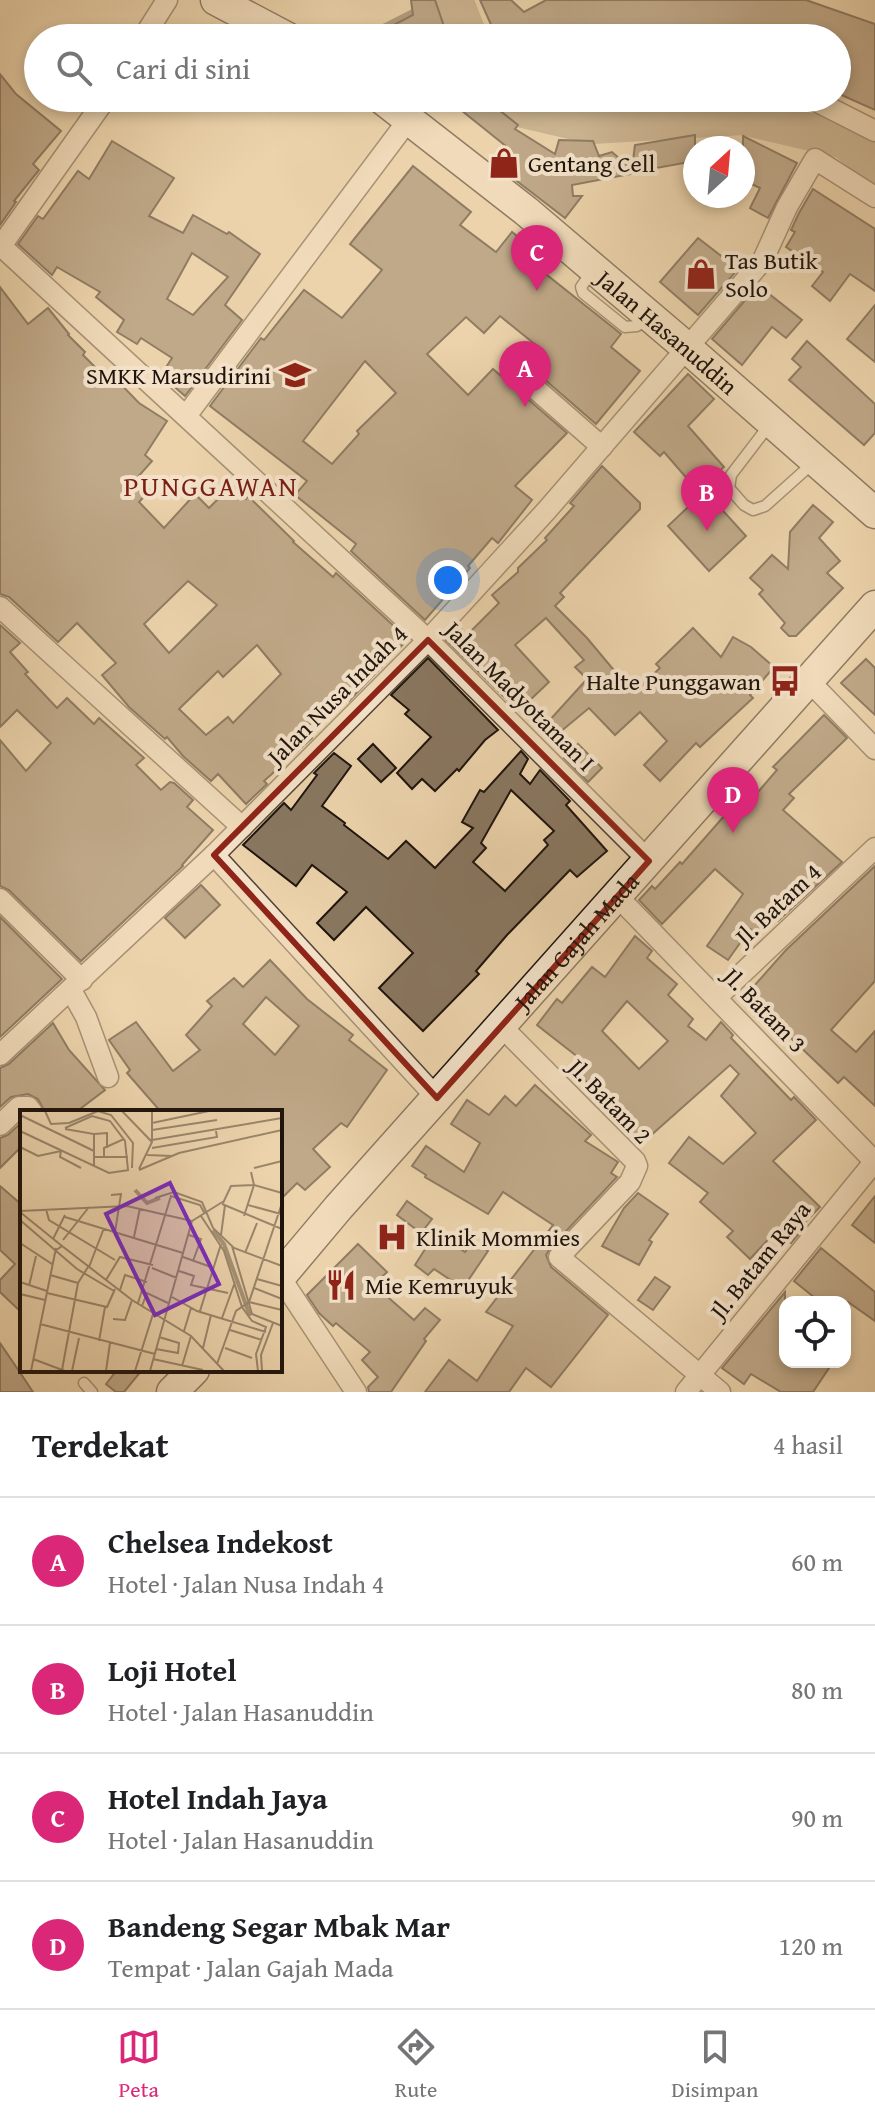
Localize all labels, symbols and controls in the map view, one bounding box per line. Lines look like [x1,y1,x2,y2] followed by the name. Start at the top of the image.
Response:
[24,24,851,112] search box
[52,46,96,90] icon: search
[116,46,251,90] text: Cari di sini
[683,136,755,208] north arrow
[487,146,521,180] shop icon: Gentang Cell
[528,146,655,181] place label: Gentang Cell
[511,225,563,291] pin: C
[725,243,818,306] place label: Tas Butik Solo
[684,257,718,291] shop icon: Tas Butik Solo
[587,259,746,403] street label: Jalan Hasanuddin
[499,341,551,407] pin: A
[86,358,271,393] place label: SMKK Marsudirini
[278,358,312,392] school or university icon: SMKK Marsudirini
[123,465,299,506] district label: PUNGGAWAN
[681,465,733,531] pin: B
[428,560,468,600] your location
[435,611,603,779] street label: Jalan Madyotaman I
[257,617,415,775] street label: Jalan Nusa Indah 4
[586,664,762,699] place label: Halte Punggawan
[768,664,802,698] bus stop icon: Halte Punggawan
[707,767,759,833] pin: D
[725,855,829,955] street label: Jl. Batam 4
[504,864,647,1019] street label: Jalan Gajah Mada
[713,957,815,1061] street label: Jl. Batam 3
[558,1048,660,1152] street label: Jl. Batam 2
[20,1110,282,1372] inset map
[699,1193,819,1329] street label: Jl. Batam Raya
[375,1220,409,1254] hospital icon: Klinik Mommies
[416,1220,580,1255] place label: Klinik Mommies
[324,1268,358,1302] restaurant icon: Mie Kemruyuk
[365,1268,514,1303] place label: Mie Kemruyuk
[779,1296,851,1368] map controls
[779,1296,851,1368] button: locate
[32,1420,169,1469] text: Terdekat
[773,1425,843,1464] text: 4 hasil
[108,1520,333,1564] text: Chelsea Indekost
[50,1542,66,1581] text: A
[791,1542,843,1581] text: 60 m
[108,1564,384,1603] text: Hotel · Jalan Nusa Indah 4
[108,1648,237,1692] text: Loji Hotel
[50,1670,66,1709] text: B
[791,1670,843,1709] text: 80 m
[108,1692,374,1731] text: Hotel · Jalan Hasanuddin
[108,1776,328,1820] text: Hotel Indah Jaya
[51,1798,65,1837] text: C
[791,1798,843,1837] text: 90 m
[108,1820,374,1859] text: Hotel · Jalan Hasanuddin
[108,1904,450,1948] text: Bandeng Segar Mbak Mar
[50,1926,66,1965] text: D
[778,1926,843,1965] text: 120 m
[108,1948,394,1987] text: Tempat · Jalan Gajah Mada
[117,2025,161,2105] tab: Peta
[394,2025,438,2105] tab: Rute
[671,2025,758,2105] tab: Disimpan

